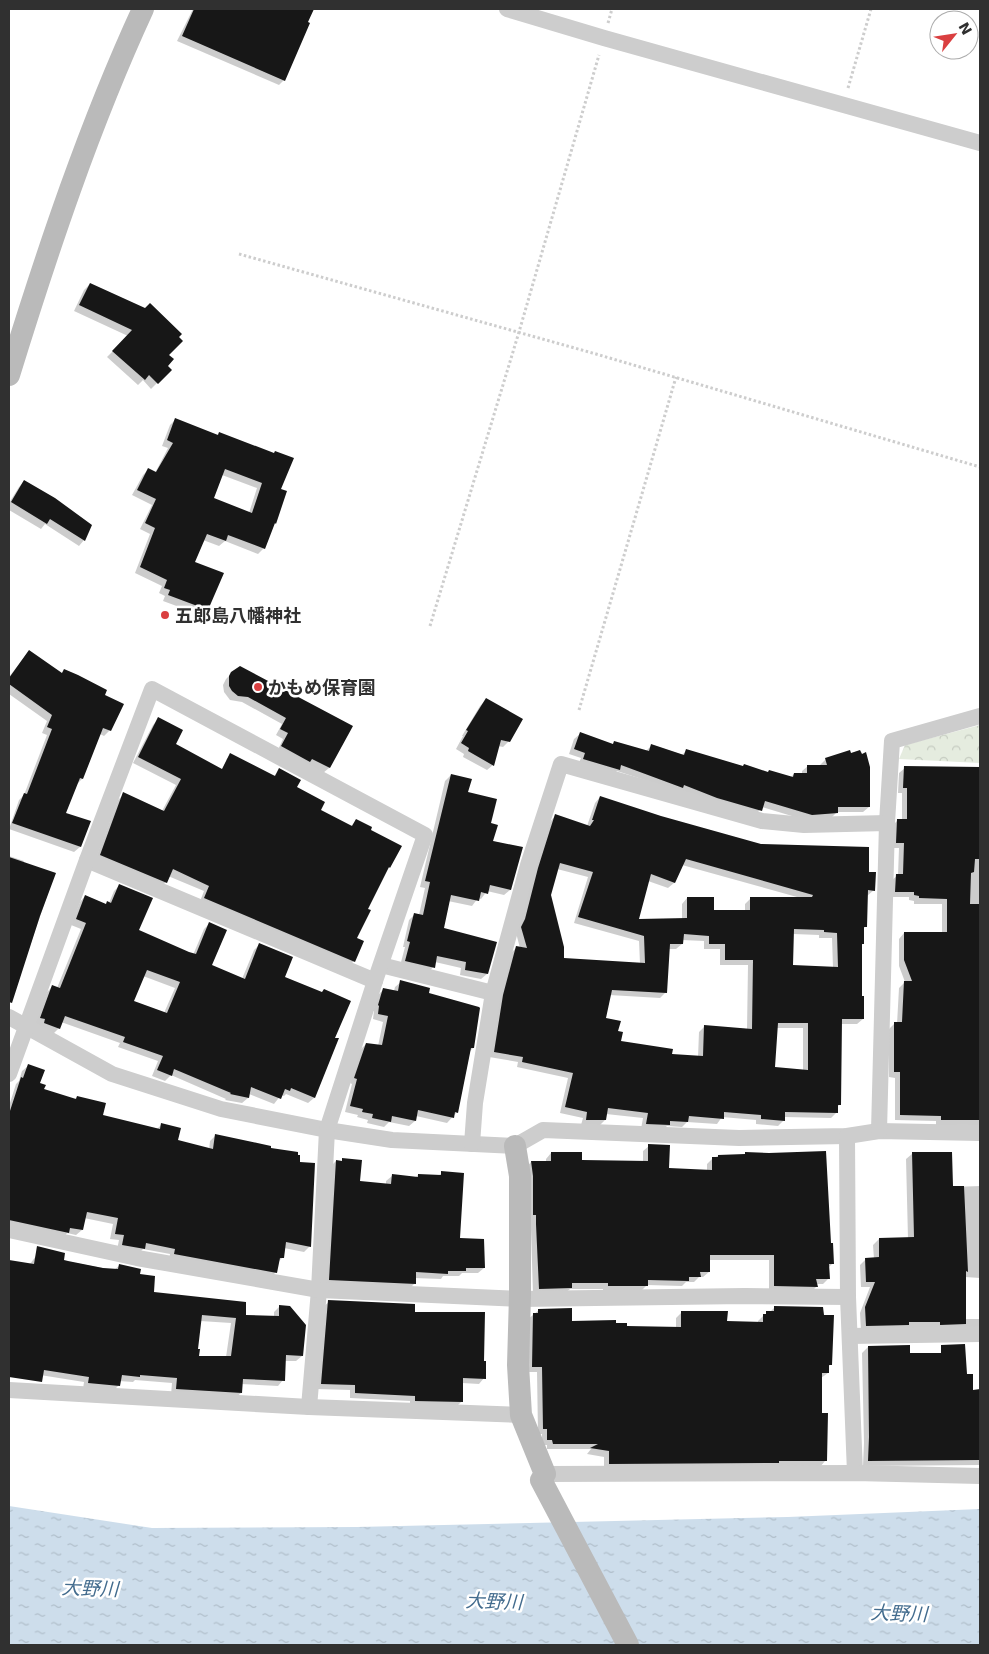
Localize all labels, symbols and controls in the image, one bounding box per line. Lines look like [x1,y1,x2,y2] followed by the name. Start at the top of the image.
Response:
[929,10,979,60] north arrow
[955,19,975,38] text: N
[175,605,301,626] place label: 五郎島八幡神社
[159,609,171,621] marker: 五郎島八幡神社
[268,677,376,698] place label: かもめ保育園
[252,681,264,693] marker: かもめ保育園
[61,1576,121,1600] water label: 大野川
[465,1589,525,1613] water label: 大野川
[870,1601,930,1625] water label: 大野川

